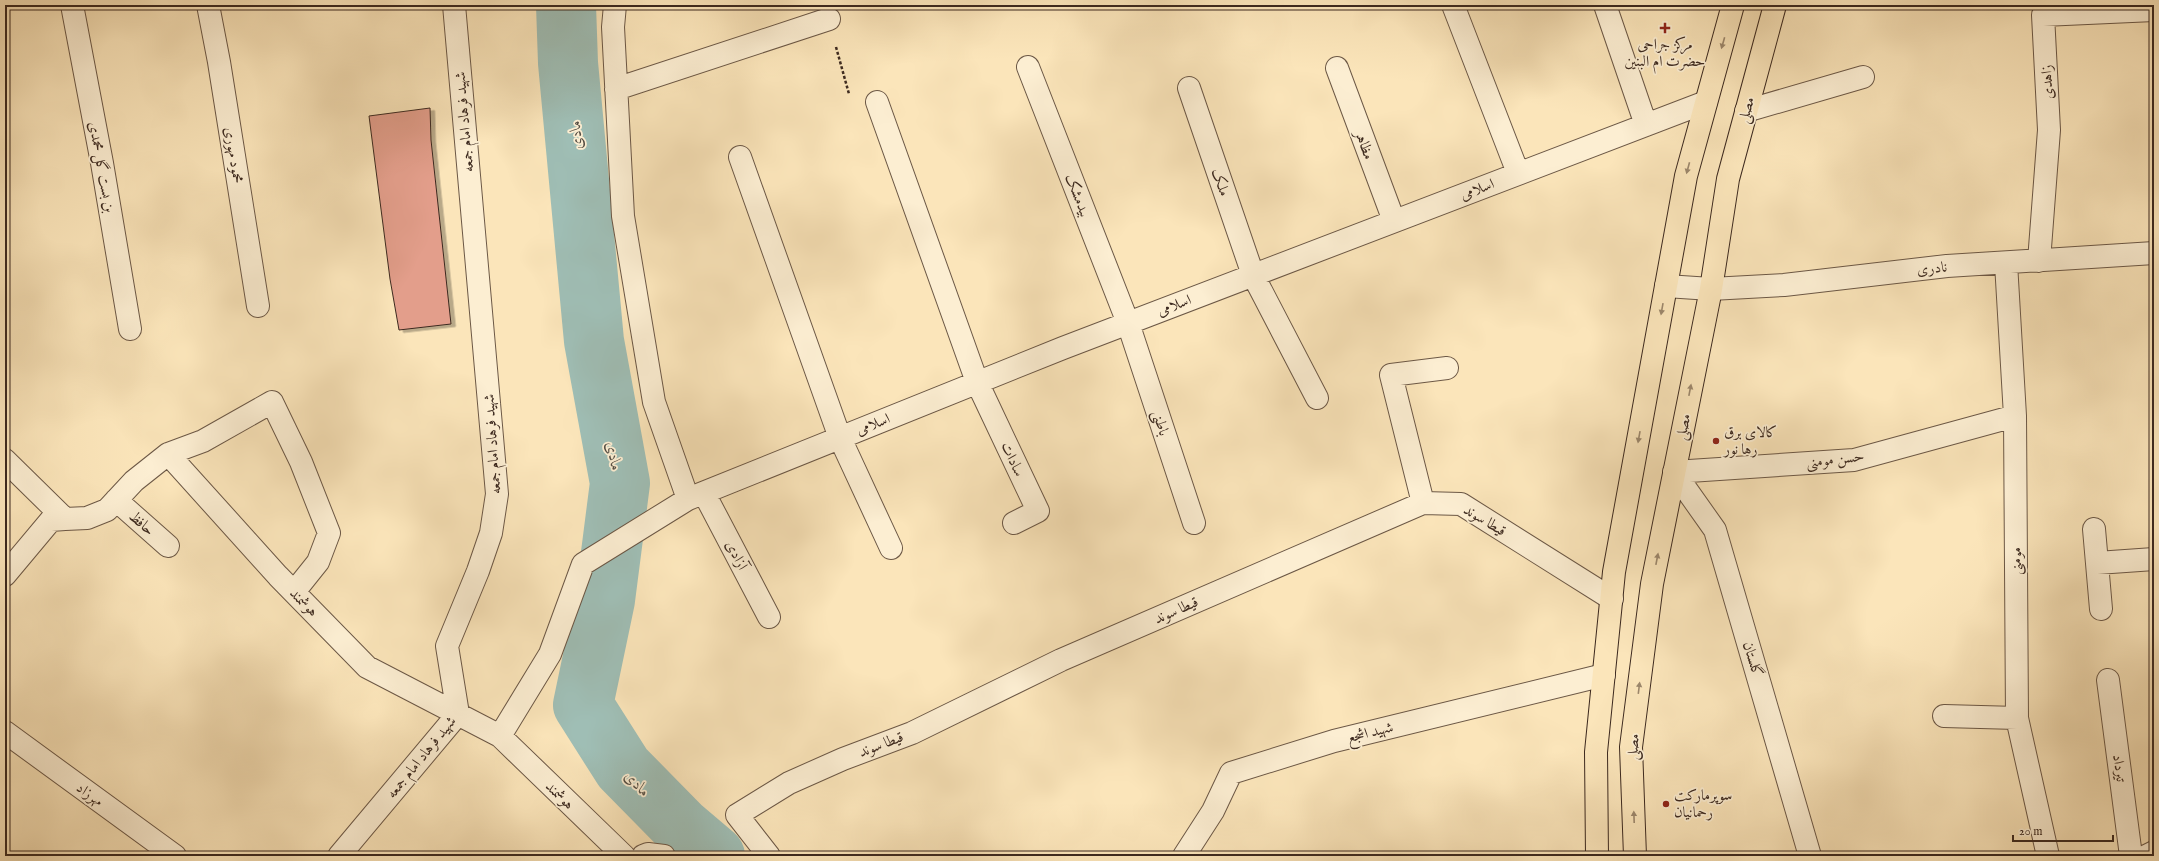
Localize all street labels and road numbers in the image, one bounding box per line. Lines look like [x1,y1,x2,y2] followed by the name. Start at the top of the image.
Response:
[2037,64,2058,100] street label: زاهدی
[451,71,481,173] street label: شهید فرهاد امام جمعه
[1734,95,1760,126] street label: مصلی
[84,120,119,214] street label: بن بست گل محمدی
[220,126,247,185] street label: محمود مهوری
[1350,126,1378,162] street label: مظاهر
[1207,166,1234,199] street label: ملک
[1061,171,1094,219] street label: بیدمشک
[1457,174,1497,205] street label: اسلامی
[1916,257,1948,280] street label: نادری
[1154,290,1194,321] street label: اسلامی
[480,393,508,495] street label: شهید فرهاد امام جمعه
[1147,408,1174,439] street label: باطنی
[853,409,893,440] street label: اسلامی
[1672,412,1696,442] street label: مصلی
[996,439,1029,479] street label: سادات
[1805,446,1865,473] street label: حسن مومنی
[1460,500,1510,541] street label: قیطا سوند
[125,507,159,540] street label: حافظ
[721,537,753,575] street label: آزادی
[2007,547,2027,575] street label: مومنی
[285,584,322,621] street label: هوشمند
[1151,592,1201,629] street label: قیطا سوند
[1738,639,1767,679] street label: گلستان
[382,712,463,804] street label: شهید فرهاد امام جمعه
[1345,718,1396,751] street label: شهید اشجع
[856,727,906,762] street label: قیطا سوند
[1623,733,1645,761] street label: مصلی
[2108,753,2131,783] street label: تیرداد
[541,777,578,814] street label: هوشمند
[72,778,107,811] street label: مهرزاد

